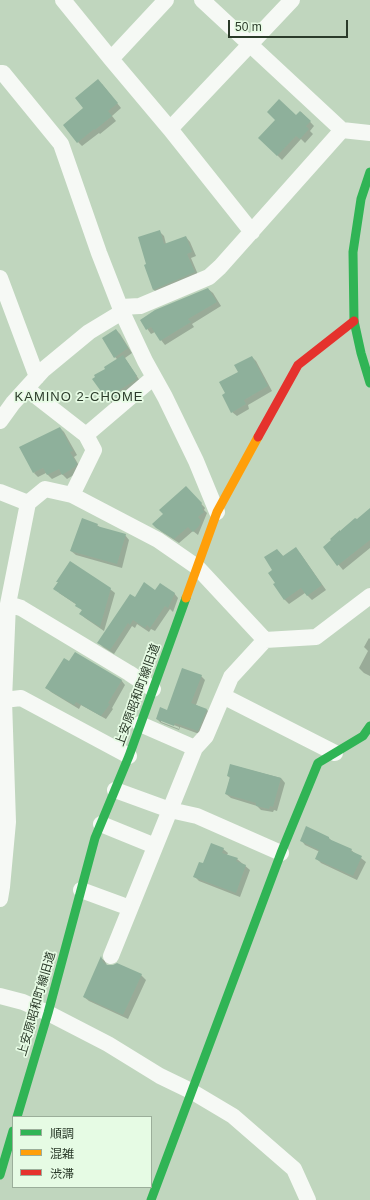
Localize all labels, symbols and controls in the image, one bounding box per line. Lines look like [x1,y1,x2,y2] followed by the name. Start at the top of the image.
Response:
[230,12,350,38] scale bar
[235,20,262,34] text: 50 m
[15,389,143,405] district label: KAMINO 2-CHOME
[113,642,163,748] street label: 上安原昭和町線旧道
[15,950,59,1058] street label: 上安原昭和町線旧道
[12,1116,152,1188] legend
[50,1127,74,1141] text: 順調
[50,1147,74,1161] text: 混雑
[50,1167,74,1181] text: 渋滞

